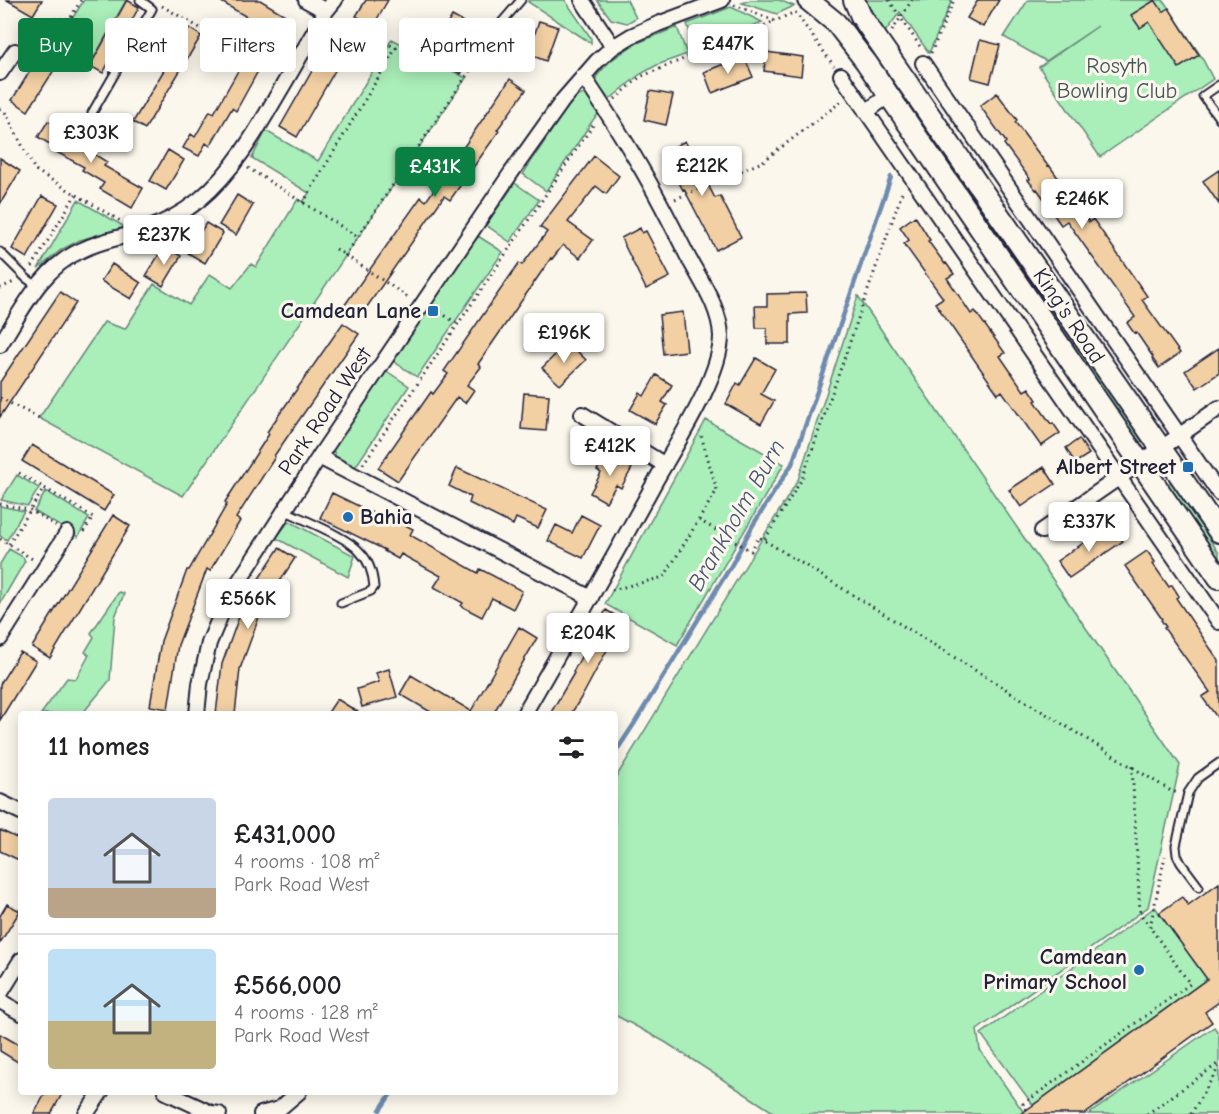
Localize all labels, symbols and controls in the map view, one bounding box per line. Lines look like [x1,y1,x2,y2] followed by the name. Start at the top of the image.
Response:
[18,18,93,72] chip: Buy
[105,18,188,72] chip: Rent
[200,18,296,72] chip: Filters
[308,18,387,72] chip: New
[399,18,535,72] chip: Apartment
[686,24,770,75] pin: £447K
[702,32,754,55] text: £447K
[1057,53,1177,104] park label: Rosyth Bowling Club
[49,113,133,164] pin: £303K
[63,121,119,144] text: £303K
[660,146,744,197] pin: £212K
[393,147,477,198] pin: £431K
[676,154,728,177] text: £212K
[409,155,461,178] text: £431K
[1040,179,1124,230] pin: £246K
[1055,187,1109,210] text: £246K
[122,215,206,266] pin: £237K
[137,223,191,246] text: £237K
[1028,263,1110,369] street label: King's Road
[281,298,421,324] place label: Camdean Lane
[426,304,440,318] marker: Camdean Lane
[522,313,606,364] pin: £196K
[537,321,591,344] text: £196K
[273,342,378,480] street label: Park Road West
[568,426,652,477] pin: £412K
[584,434,636,457] text: £412K
[681,434,791,596] water label: Brankholm Burn
[1056,454,1177,480] place label: Albert Street
[1181,460,1195,474] marker: Albert Street
[1047,502,1131,553] pin: £337K
[360,504,413,530] place label: Bahia
[341,510,355,524] marker: Bahia
[1062,510,1116,533] text: £337K
[206,579,290,630] pin: £566K
[220,587,276,610] text: £566K
[546,613,630,664] pin: £204K
[560,621,616,644] text: £204K
[555,731,588,764] icon: filters
[48,732,149,762] text: 11 homes
[234,820,336,850] text: £431,000
[96,822,168,894] icon: home
[234,850,379,873] text: 4 rooms · 108 m²
[234,873,369,896] text: Park Road West
[983,944,1127,995] place label: Camdean Primary School
[1132,963,1146,977] marker: Camdean Primary School
[234,971,342,1001] text: £566,000
[96,973,168,1045] icon: home
[234,1001,378,1024] text: 4 rooms · 128 m²
[234,1024,369,1047] text: Park Road West

